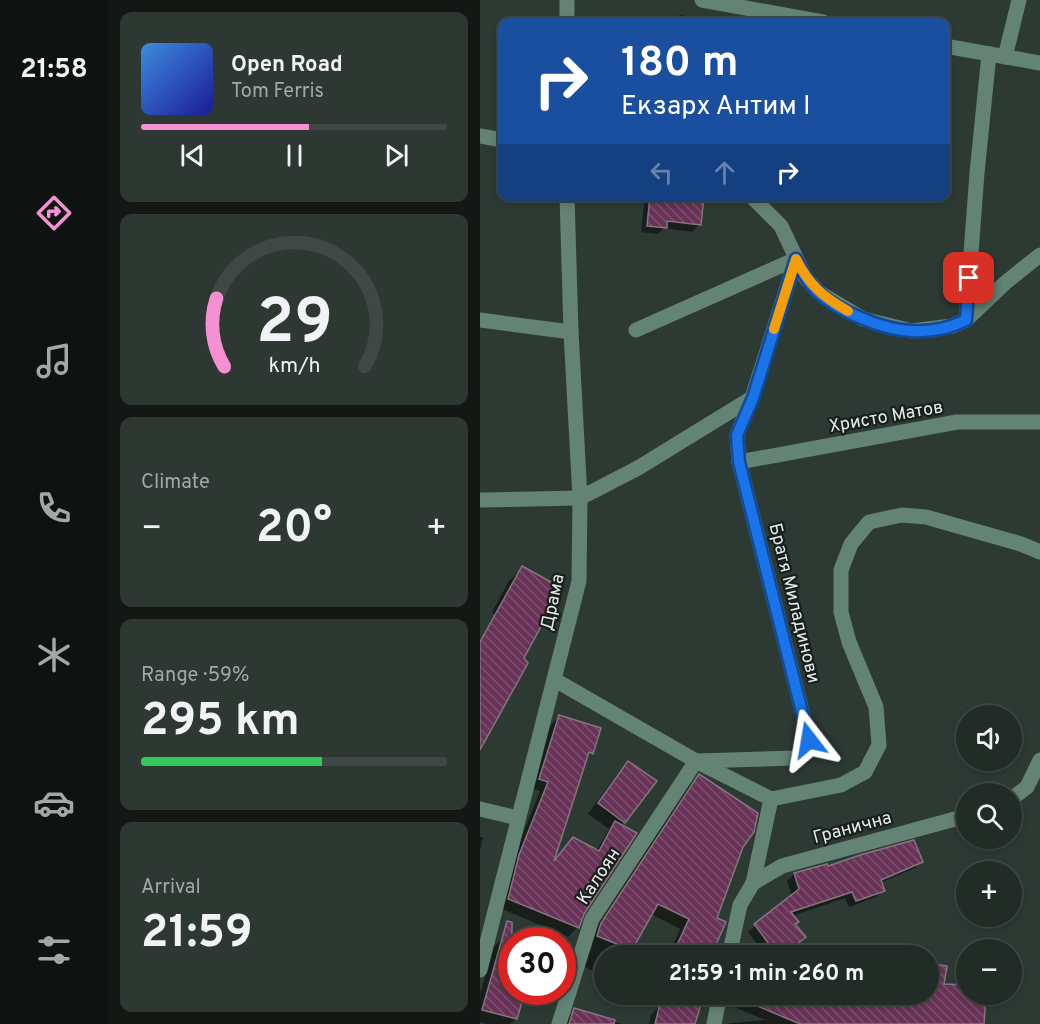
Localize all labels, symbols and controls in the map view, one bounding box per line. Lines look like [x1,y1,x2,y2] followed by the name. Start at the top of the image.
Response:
[621,38,738,91] text: 180 m
[522,42,600,120] icon: right
[231,52,343,79] text: Open Road
[20,53,88,87] text: 21:58
[231,79,324,105] text: Tom Ferris
[621,90,811,124] text: Екзарх Антим I
[176,139,209,172] icon: previous
[278,139,311,172] icon: pause
[380,139,413,172] icon: next
[645,156,678,189] icon: left
[708,156,741,189] icon: ahead
[771,156,804,189] icon: right
[33,192,75,234] icon: directions
[943,252,994,303] pin
[952,261,985,294] icon: arrive
[256,286,332,365] text: 29
[33,340,75,382] icon: music
[268,353,320,380] text: km/h
[827,396,945,439] street label: Христо Матов
[141,470,210,496] text: Climate
[33,487,75,529] icon: phone
[256,501,332,558] text: 20°
[141,509,162,551] text: −
[426,509,447,551] text: +
[763,521,825,686] street label: Братя Миладинови
[536,572,571,633] street label: Драма
[33,634,75,676] icon: climate
[141,663,249,689] text: Range · 59%
[141,694,300,751] text: 295 km
[956,705,1022,1005] map controls
[956,705,1022,771] button: sound
[777,708,841,772] position arrow
[33,782,75,824] icon: car
[956,783,1022,849] button: search
[811,807,894,850] street label: Гранична
[572,844,626,910] street label: Калоян
[956,861,1022,927] button: +
[141,875,201,901] text: Arrival
[141,906,253,963] text: 21:59
[498,927,576,1005] speed limit sign: 30
[33,929,75,971] icon: filters
[956,939,1022,1005] button: −
[669,961,864,988] text: 21:59 · 1 min · 260 m

